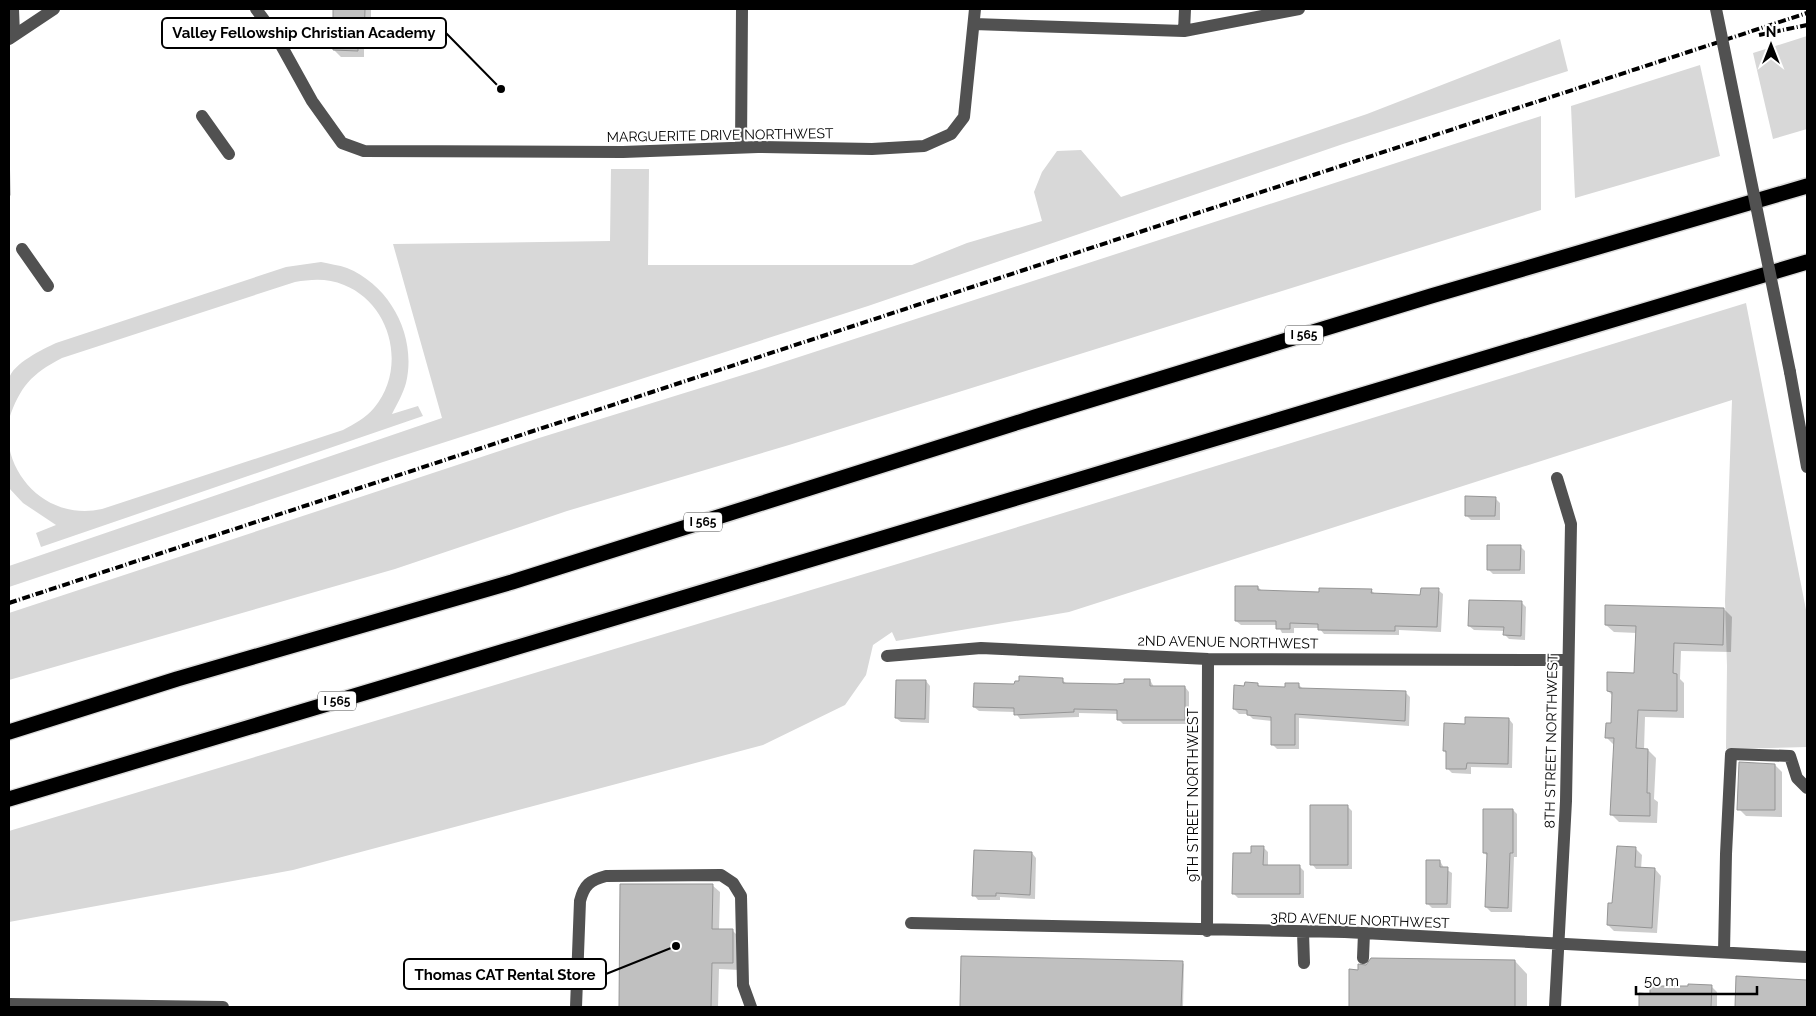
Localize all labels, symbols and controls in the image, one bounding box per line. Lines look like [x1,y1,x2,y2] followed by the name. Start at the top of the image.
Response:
[162,18,446,48] callout: Valley Fellowship Christian Academy
[1746,20,1796,70] north arrow
[172,24,436,42] text: Valley Fellowship Christian Academy
[1766,24,1776,40] text: N
[606,125,834,145] street label: MARGUERITE DRIVE NORTHWEST
[1285,326,1323,344] road number: I 565
[684,512,722,532] road number: I 565
[1137,632,1319,652] street label: 2ND AVENUE NORTHWEST
[1541,653,1561,829] street label: 8TH STREET NORTHWEST
[318,691,356,710] road number: I 565
[1185,708,1201,882] street label: 9TH STREET NORTHWEST
[1270,909,1450,931] street label: 3RD AVENUE NORTHWEST
[404,959,606,989] callout: Thomas CAT Rental Store
[1636,964,1757,996] scale bar
[414,966,596,984] text: Thomas CAT Rental Store
[1644,972,1679,990] text: 50 m

